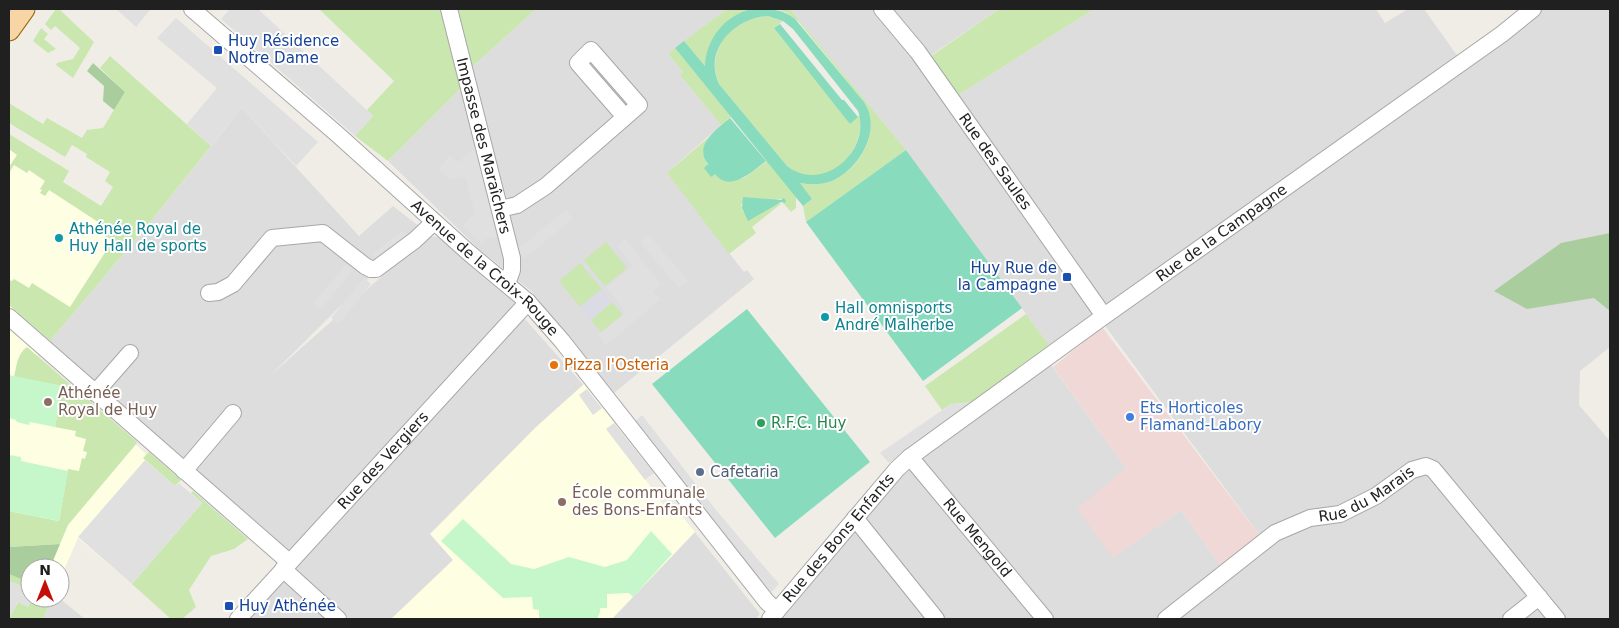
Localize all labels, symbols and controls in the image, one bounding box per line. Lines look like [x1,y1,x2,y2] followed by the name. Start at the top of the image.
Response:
[228,32,339,67] place label: Huy Résidence Notre Dame
[212,44,224,56] marker: Huy Résidence Notre Dame
[453,55,515,236] street label: Impasse des Maraîchers
[955,110,1035,213] street label: Rue des Saules
[1153,180,1290,285] street label: Rue de la Campagne
[407,196,562,339] street label: Avenue de la Croix-Rouge
[69,220,207,255] place label: Athénée Royal de Huy Hall de sports
[53,232,65,244] marker: Athénée Royal de Huy Hall de sports
[958,259,1057,294] place label: Huy Rue de la Campagne
[1061,271,1073,283] marker: Huy Rue de la Campagne
[835,299,954,334] place label: Hall omnisports André Malherbe
[819,311,831,323] marker: Hall omnisports André Malherbe
[564,356,669,374] place label: Pizza l'Osteria
[548,359,560,371] marker: Pizza l'Osteria
[58,384,157,419] place label: Athénée Royal de Huy
[42,396,54,408] marker: Athénée Royal de Huy
[1140,399,1262,434] place label: Ets Horticoles Flamand-Labory
[334,408,432,513] street label: Rue des Vergiers
[1124,411,1136,423] marker: Ets Horticoles Flamand-Labory
[771,414,846,432] place label: R.F.C. Huy
[755,417,767,429] marker: R.F.C. Huy
[1317,462,1418,526] street label: Rue du Marais
[710,463,779,481] place label: Cafetaria
[694,466,706,478] marker: Cafetaria
[779,470,898,606] street label: Rue des Bons Enfants
[572,483,705,519] place label: École communale des Bons-Enfants
[939,494,1015,581] street label: Rue Mengold
[556,496,568,508] marker: École communale des Bons-Enfants
[20,558,70,608] north arrow
[39,562,51,578] text: N
[239,597,336,615] place label: Huy Athénée
[223,600,235,612] marker: Huy Athénée

